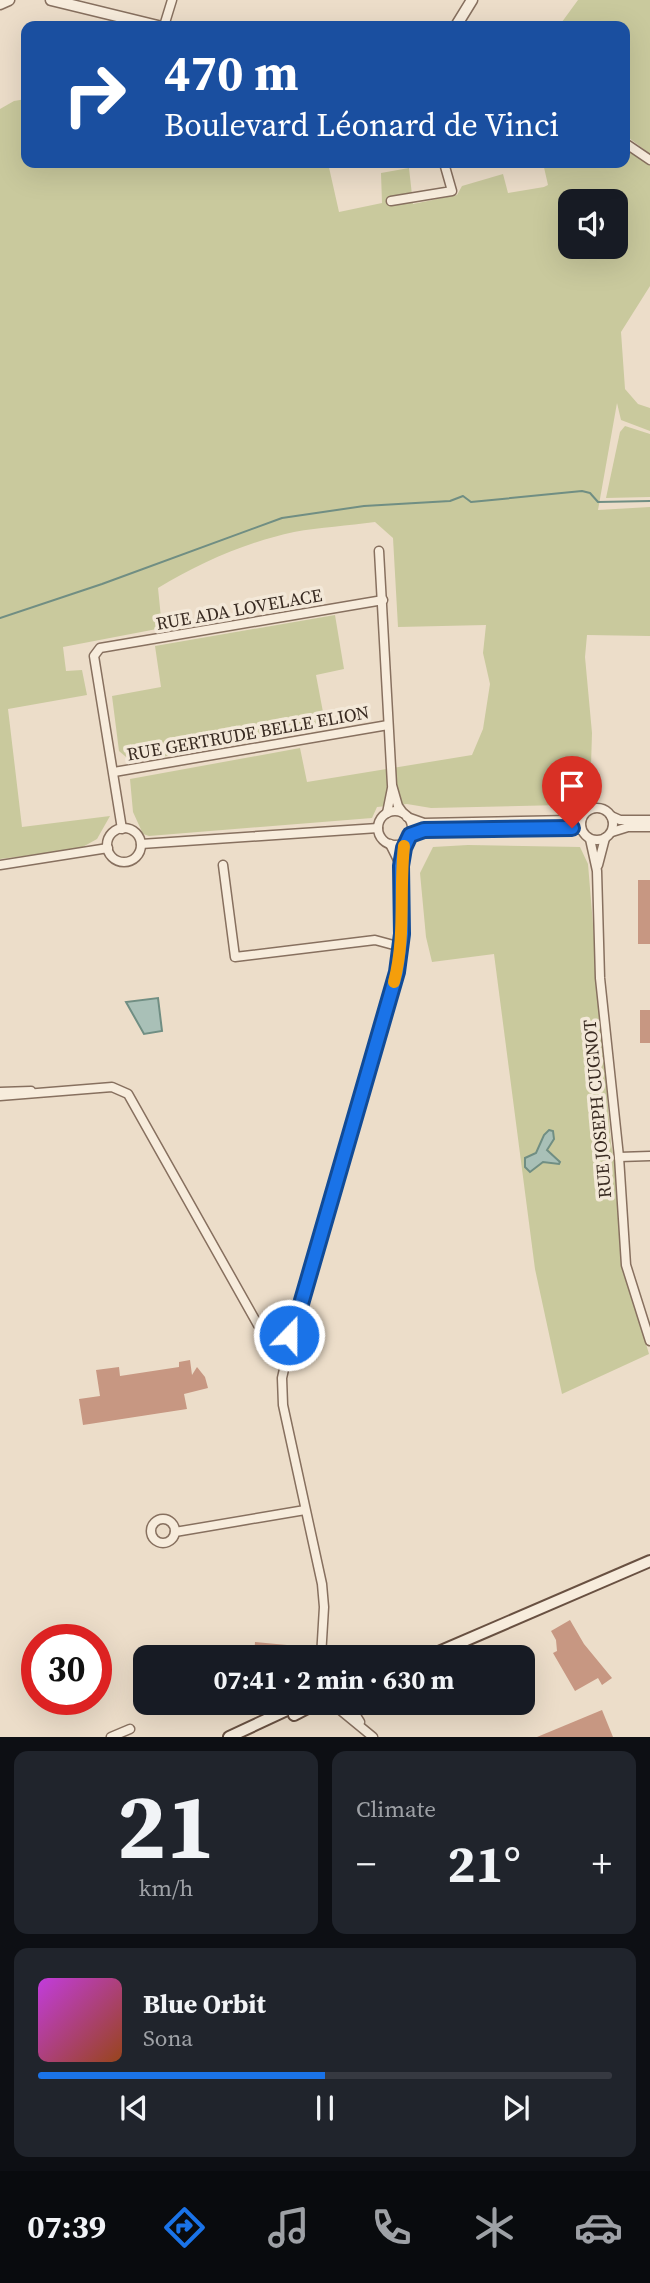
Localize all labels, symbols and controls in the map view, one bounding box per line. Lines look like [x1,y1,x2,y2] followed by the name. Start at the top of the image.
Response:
[164,39,299,106] text: 470 m
[49,49,140,140] icon: right
[164,103,559,147] text: Boulevard Léonard de Vinci
[558,189,628,259] map controls
[558,189,628,259] button: sound
[154,582,324,636] street label: RUE ADA LOVELACE
[125,699,371,767] street label: RUE GERTRUDE BELLE ELION
[542,756,602,828] pin
[553,767,591,805] icon: arrive
[577,1019,617,1199] street label: RUE JOSEPH CUGNOT
[252,1298,326,1372] position arrow
[21,1624,112,1715] speed limit sign: 30
[214,1662,454,1698] text: 07:41 · 2 min · 630 m
[117,1764,215,1888] text: 21
[356,1793,436,1825] text: Climate
[447,1828,521,1899] text: 21°
[356,1838,376,1890] text: −
[592,1838,612,1890] text: +
[139,1872,193,1904] text: km/h
[143,1986,266,2022] text: Blue Orbit
[143,2022,193,2054] text: Sona
[115,2089,153,2127] icon: previous
[306,2089,344,2127] icon: pause
[497,2089,535,2127] icon: next
[160,2203,209,2252] icon: directions
[264,2203,313,2252] icon: music
[367,2203,416,2252] icon: phone
[470,2203,519,2252] icon: climate
[574,2203,623,2252] icon: car
[27,2205,106,2249] text: 07:39

